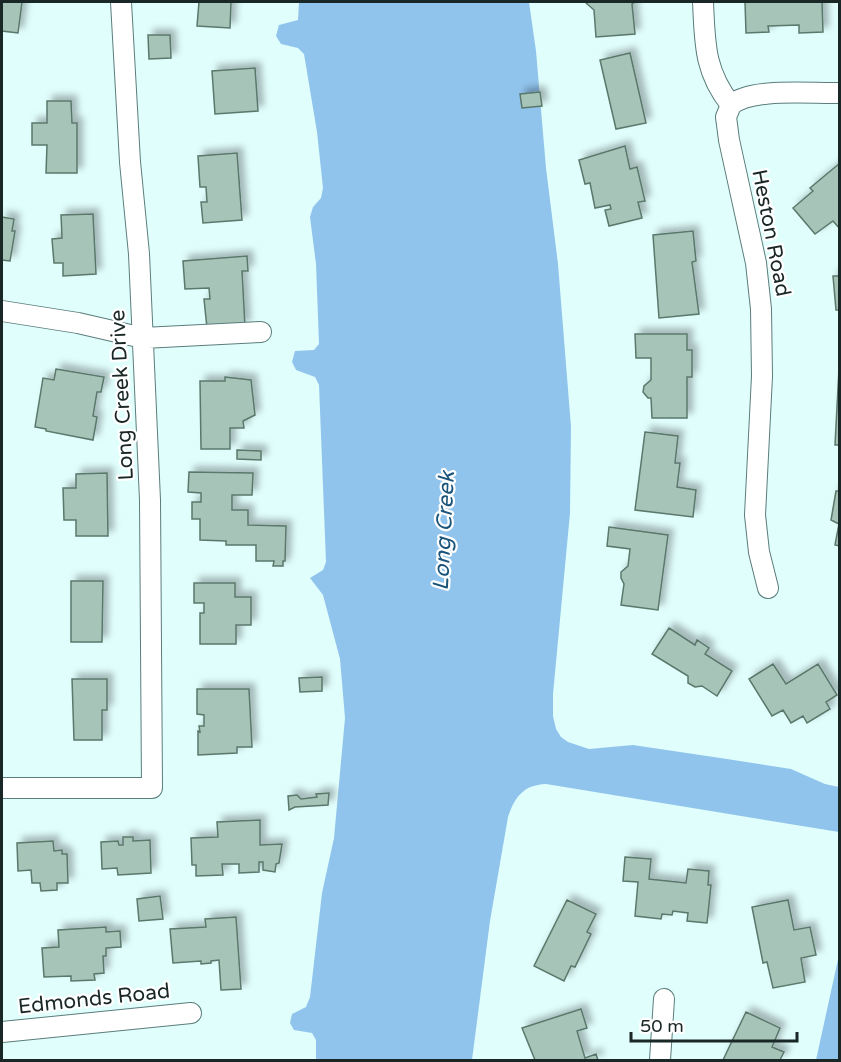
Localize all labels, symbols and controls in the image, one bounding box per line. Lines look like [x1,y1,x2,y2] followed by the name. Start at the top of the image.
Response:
[746,167,796,299] street label: Heston Road
[105,309,139,481] street label: Long Creek Drive
[428,469,460,591] water label: Long Creek
[17,979,171,1019] street label: Edmonds Road
[631,1005,798,1043] scale bar
[640,1015,684,1037] text: 50 m

